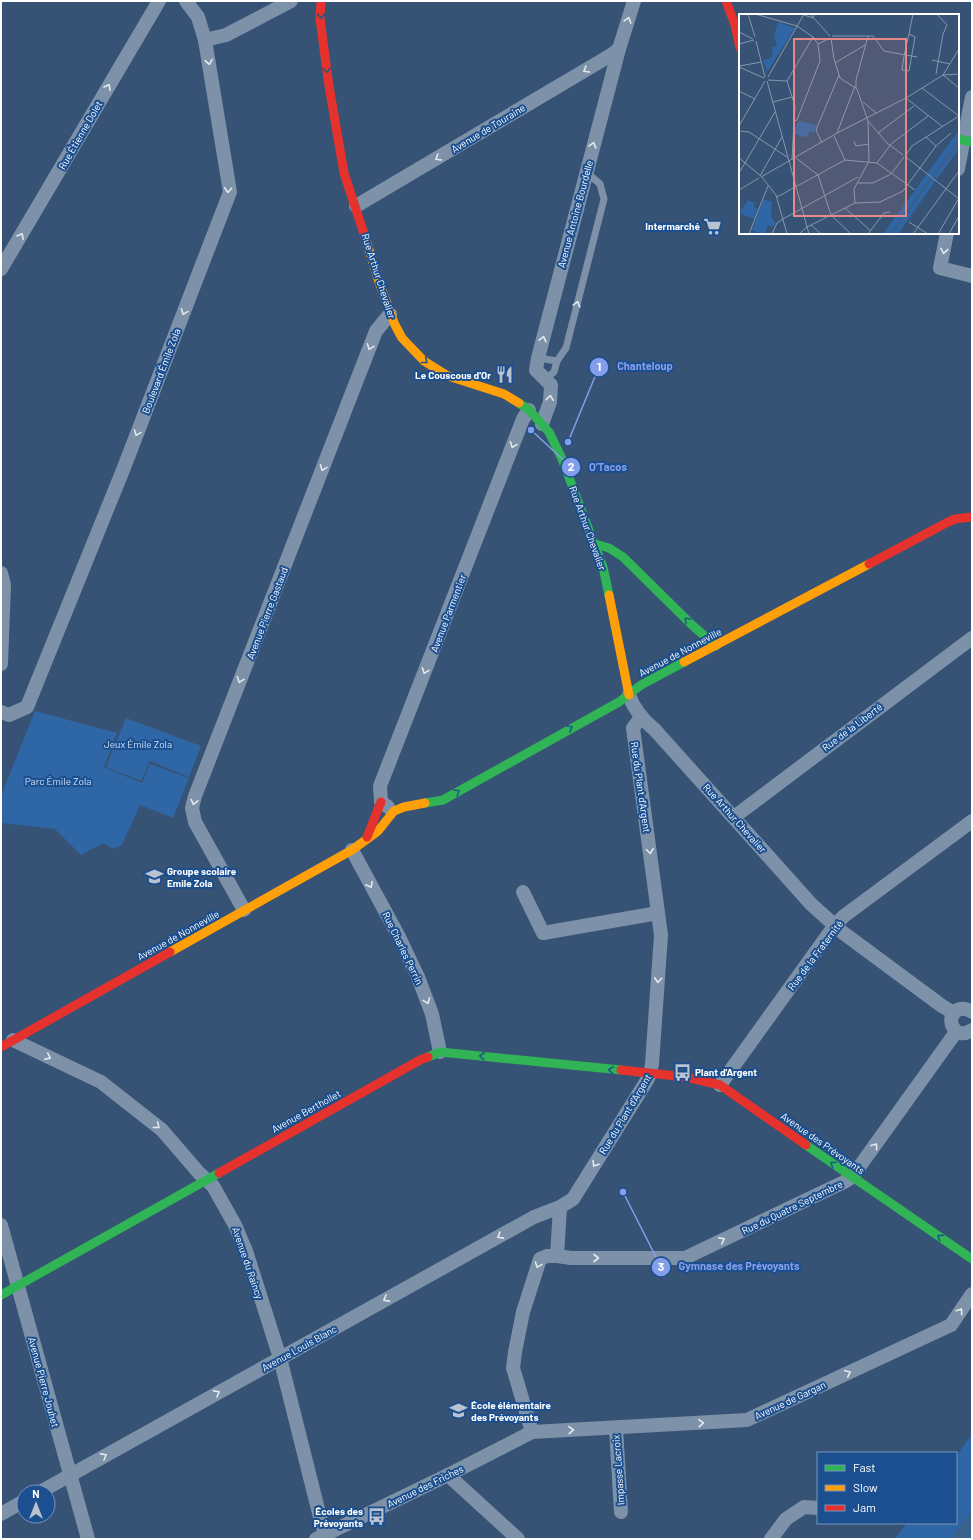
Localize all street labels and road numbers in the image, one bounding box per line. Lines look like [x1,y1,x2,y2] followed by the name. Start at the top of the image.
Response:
[55,98,105,171] street label: Rue Étienne Dolet
[449,101,527,155] street label: Avenue de Touraine
[555,159,595,269] street label: Avenue Antoine Bourdelle
[360,232,399,320] street label: Rue Arthur Chevalier
[139,327,183,415] street label: Boulevard Émile Zola
[567,484,609,572] street label: Rue Arthur Chevalier
[244,565,290,661] street label: Avenue Pierre Gastaud
[428,572,469,654] street label: Avenue Parmentier
[637,625,723,679] street label: Avenue de Nonneville
[819,700,885,754] street label: Rue de la Liberté
[629,741,653,833] street label: Rue du Plant d'Argent
[701,781,769,855] street label: Rue Arthur Chevalier
[135,907,221,963] street label: Avenue de Nonneville
[380,910,426,986] street label: Rue Charles Perrin
[785,918,845,992] street label: Rue de la Fraternité
[596,1071,654,1156] street label: Rue du Plant d'Argent
[269,1087,343,1135] street label: Avenue Berthollet
[779,1110,867,1176] street label: Avenue des Prévoyants
[740,1177,844,1237] street label: Rue du Quatre Septembre
[230,1225,266,1301] street label: Avenue du Raincy
[259,1322,339,1374] street label: Avenue Louis Blanc
[26,1336,62,1429] street label: Avenue Pierre Jouhet
[753,1378,827,1422] street label: Avenue de Gargan
[610,1434,626,1506] street label: Impasse Lacroix
[385,1462,465,1510] street label: Avenue des Friches

